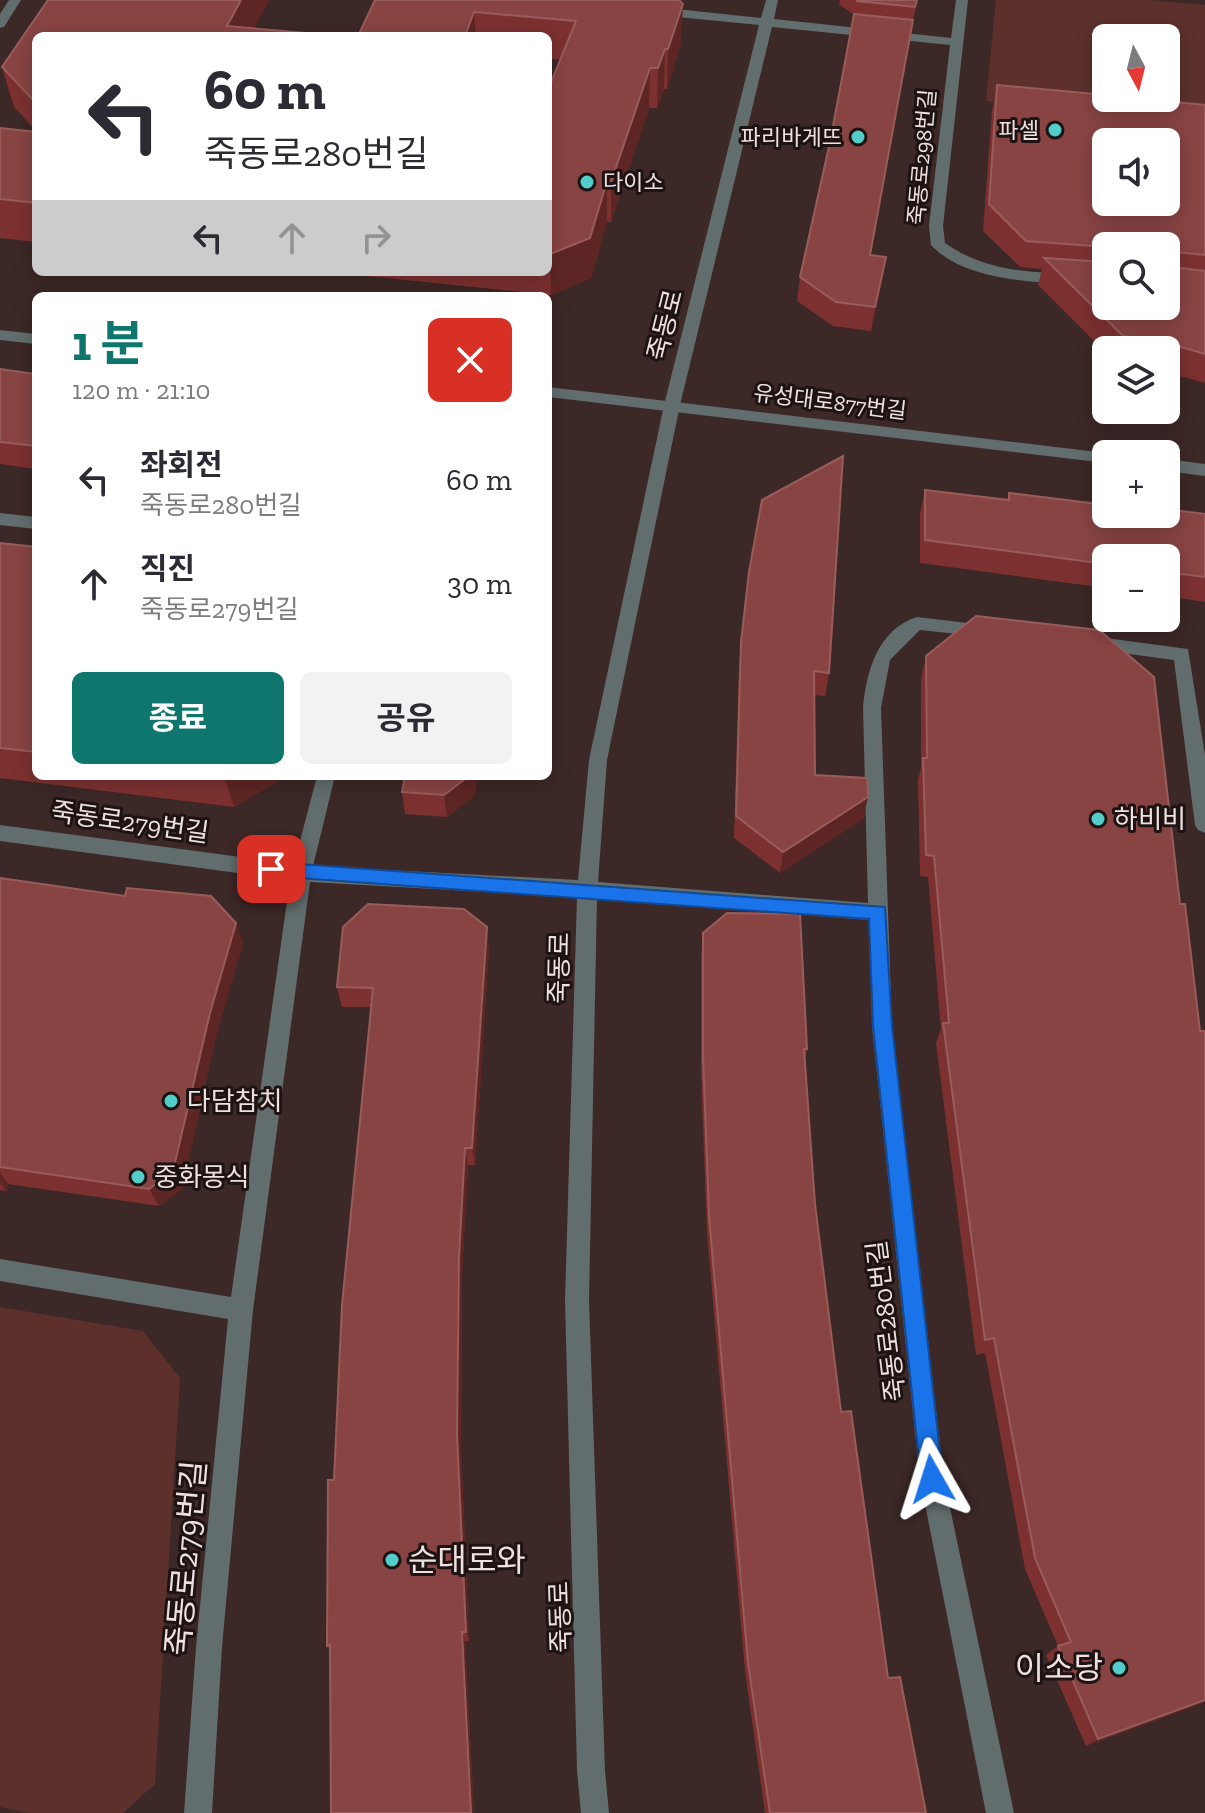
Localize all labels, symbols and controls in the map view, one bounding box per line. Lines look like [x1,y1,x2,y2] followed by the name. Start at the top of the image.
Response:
[1092,24,1180,112] north arrow
[1092,24,1180,632] map controls
[204,56,326,123] text: 60 m
[72,64,176,168] icon: left
[903,88,941,226] street label: 죽동로298번길
[999,117,1039,144] place label: 파셀
[1046,121,1064,139] marker: 파셀
[741,124,842,151] place label: 파리바게뜨
[849,128,867,146] marker: 파리바게뜨
[1092,128,1180,216] button: sound
[204,132,428,175] text: 죽동로280번길
[603,169,664,196] place label: 다이소
[578,173,596,191] marker: 다이소
[186,216,230,260] icon: left
[270,216,314,260] icon: ahead
[354,216,398,260] icon: right
[1092,232,1180,320] button: search
[641,286,689,364] street label: 죽동로
[72,315,145,372] text: 1 분
[428,318,512,402] button: close
[1092,336,1180,424] button: layers
[72,374,210,406] text: 120 m · 21:10
[752,379,908,425] street label: 유성대로877번길
[1092,440,1180,528] button: +
[140,447,223,483] text: 좌회전
[72,458,116,502] icon: left
[446,462,512,498] text: 60 m
[140,489,302,521] text: 죽동로280번길
[1092,544,1180,632] button: −
[140,551,195,587] text: 직진
[72,562,116,606] icon: ahead
[447,566,512,602] text: 30 m
[140,593,299,625] text: 죽동로279번길
[72,672,284,764] button: 종료
[300,672,512,764] button: 공유
[49,795,211,849] street label: 죽동로279번길
[1114,803,1186,835] place label: 하비비
[1089,810,1107,828] marker: 하비비
[237,835,305,903] pin
[249,847,293,891] icon: arrive
[542,932,576,1004] street label: 죽동로
[187,1085,283,1117] place label: 다담참치
[162,1092,180,1110] marker: 다담참치
[154,1161,250,1193] place label: 중화몽식
[129,1168,147,1186] marker: 중화몽식
[860,1239,912,1403] street label: 죽동로280번길
[890,1437,974,1521] position arrow
[159,1459,213,1657] street label: 죽동로279번길
[408,1541,526,1579] place label: 순대로와
[383,1551,401,1569] marker: 순대로와
[543,1581,577,1653] street label: 죽동로
[1015,1649,1103,1687] place label: 이소당
[1110,1659,1128,1677] marker: 이소당

